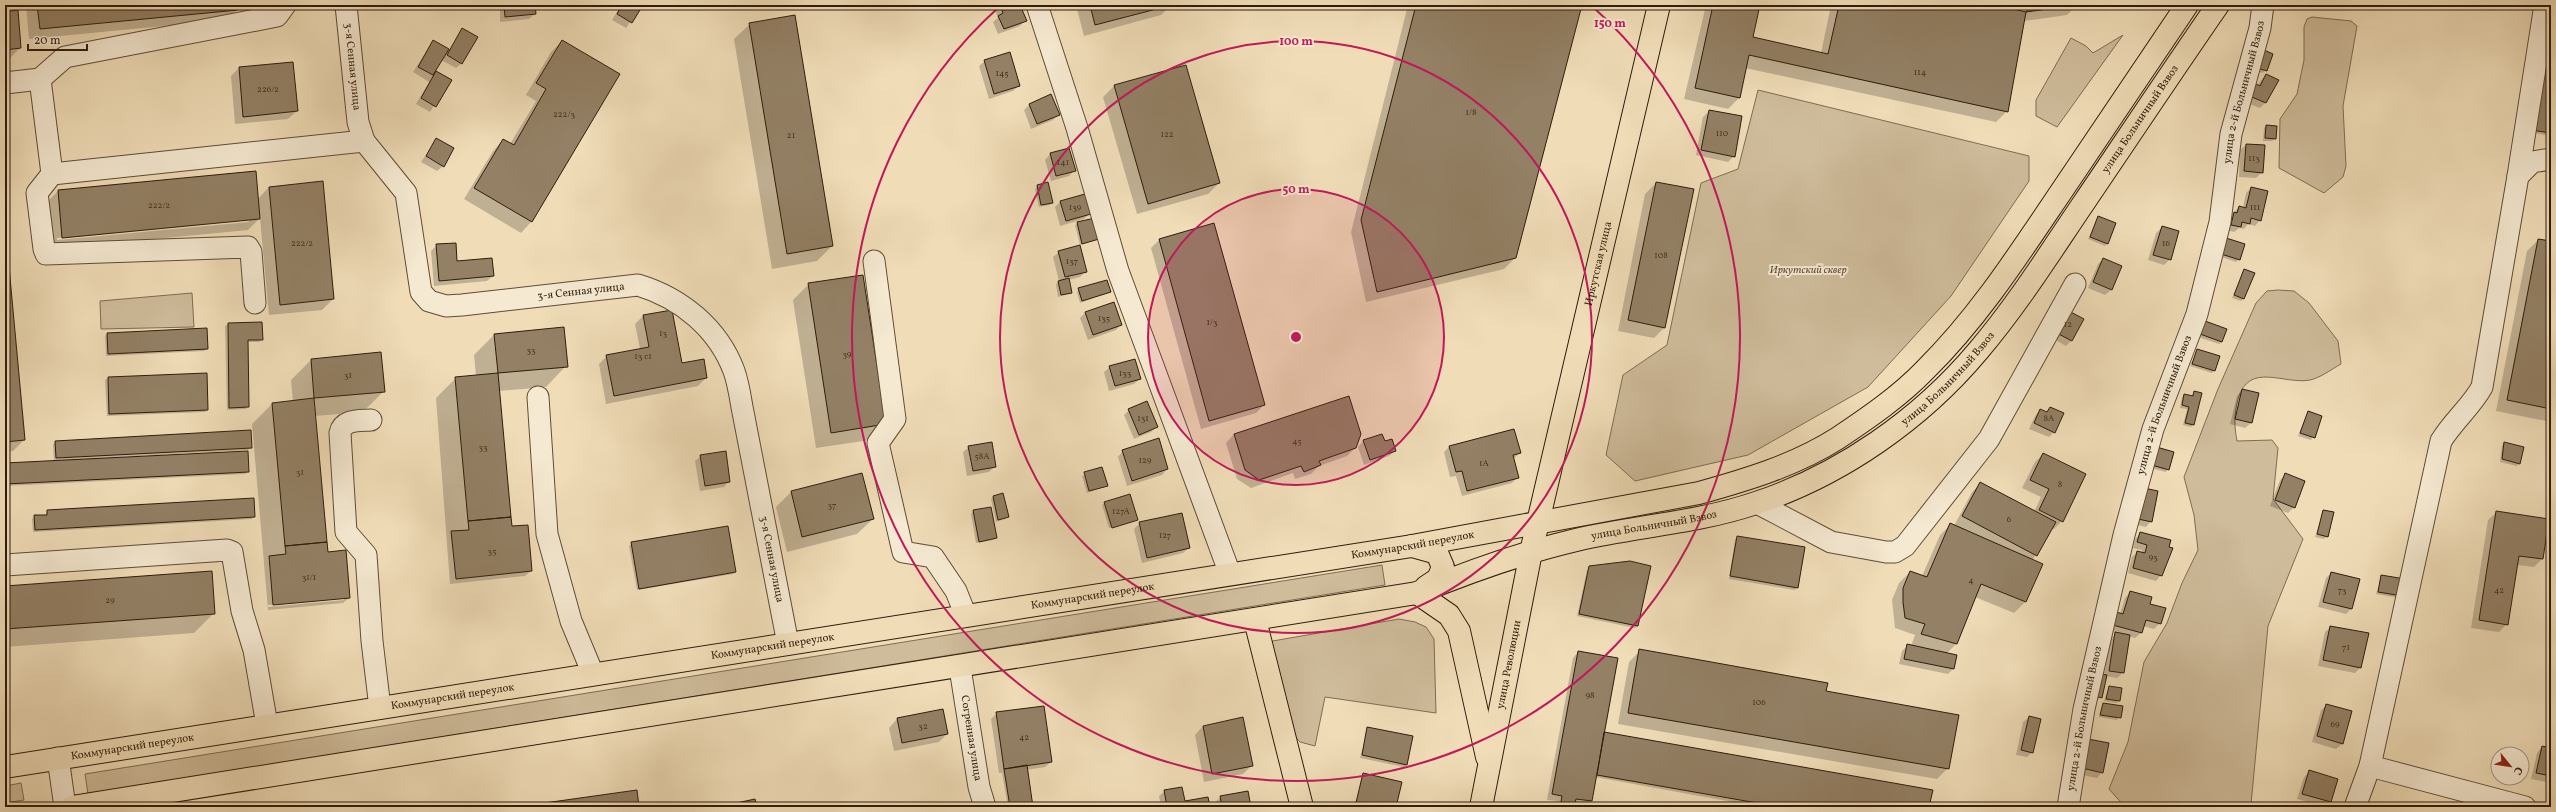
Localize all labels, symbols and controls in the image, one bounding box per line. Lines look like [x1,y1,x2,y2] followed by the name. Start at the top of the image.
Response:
[1594,16,1626,32] text: 150 m
[2220,20,2268,164] street label: улица 2-й Больничный Взвоз
[340,22,364,112] street label: 3-я Сенная улица
[28,26,87,52] scale bar
[34,33,61,49] text: 20 m
[1279,34,1313,50] text: 100 m
[2098,62,2182,176] street label: улица Больничный Взвоз
[1914,66,1926,79] house number: 114
[996,67,1008,80] house number: 145
[257,83,279,96] house number: 226/2
[1465,106,1477,119] house number: 1/8
[553,108,575,121] house number: 222/3
[1716,127,1729,140] house number: 110
[1160,128,1174,141] house number: 122
[787,129,795,142] house number: 21
[2248,152,2260,165] house number: 113
[1057,156,1069,169] house number: 141
[1282,182,1310,198] text: 50 m
[148,199,170,212] house number: 222/2
[1069,201,1082,214] house number: 139
[2250,201,2260,214] house number: 111
[1581,219,1616,307] street label: Иркутская улица
[291,237,313,250] house number: 222/2
[2162,237,2170,250] house number: 16
[1654,249,1668,262] house number: 108
[1066,255,1078,268] house number: 137
[1769,263,1847,278] park label: Иркутский сквер
[536,279,626,304] street label: 3-я Сенная улица
[1098,312,1110,325] house number: 135
[1206,316,1218,329] house number: 1/3
[2064,318,2072,331] house number: 12
[659,327,667,340] house number: 13
[1898,329,1998,429] street label: улица Больничный Взвоз
[1289,330,1303,344] centre of rings
[2133,333,2196,476] street label: улица 2-й Больничный Взвоз
[526,344,536,357] house number: 33
[842,348,852,361] house number: 39
[634,350,652,363] house number: 13 с1
[1119,367,1132,380] house number: 133
[344,369,352,382] house number: 31
[1137,412,1149,425] house number: 131
[2044,412,2055,425] house number: 8А
[1292,435,1302,448] house number: 45
[478,441,488,454] house number: 33
[974,450,990,463] house number: 58А
[1139,454,1152,467] house number: 129
[1479,457,1490,470] house number: 1А
[296,466,304,479] house number: 31
[2058,478,2063,491] house number: 8
[828,499,836,512] house number: 37
[1112,505,1131,518] house number: 127А
[1590,507,1719,544] street label: улица Больничный Взвоз
[2007,513,2012,526] house number: 6
[756,515,787,604] street label: 3-я Сенная улица
[1350,527,1475,563] street label: Коммунарский переулок
[1159,529,1171,542] house number: 127
[488,545,496,558] house number: 35
[2148,551,2158,564] house number: 93
[302,571,316,584] house number: 31/1
[1968,574,1974,587] house number: 4
[1030,579,1155,613] street label: Коммунарский переулок
[2338,584,2347,597] house number: 73
[2494,584,2504,597] house number: 42
[105,594,115,607] house number: 29
[1493,619,1525,710] street label: улица Революции
[710,629,835,664] street label: Коммунарский переулок
[2342,641,2350,654] house number: 71
[2063,645,2106,792] street label: улица 2-й Больничный Взвоз
[390,680,515,714] street label: Коммунарский переулок
[1585,689,1595,702] house number: 98
[957,694,986,783] street label: Согренная улица
[1752,696,1766,709] house number: 106
[2330,718,2340,731] house number: 69
[918,720,928,733] house number: 32
[70,730,195,764] street label: Коммунарский переулок
[1019,731,1029,744] house number: 42
[2490,746,2530,786] north arrow
[2509,763,2526,777] text: С

